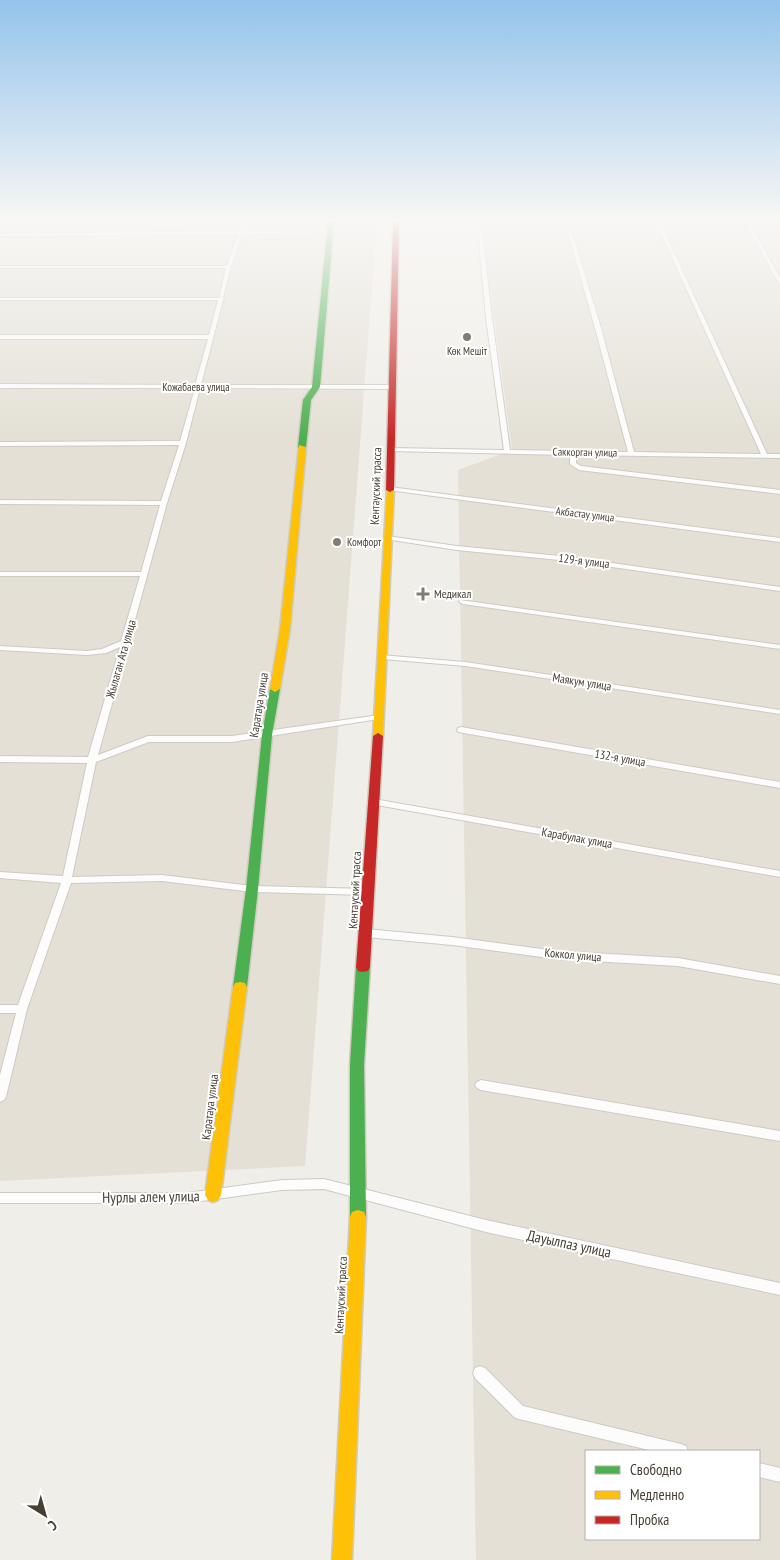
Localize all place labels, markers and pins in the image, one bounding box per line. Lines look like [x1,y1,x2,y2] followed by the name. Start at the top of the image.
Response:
[461,331,473,343] marker: Көк Мешіт
[447,344,488,358] place label: Көк Мешіт
[347,535,382,549] place label: Комфорт
[331,536,343,548] marker: Комфорт
[434,586,471,601] place label: Медикал
[416,587,430,601] marker: Медикал

